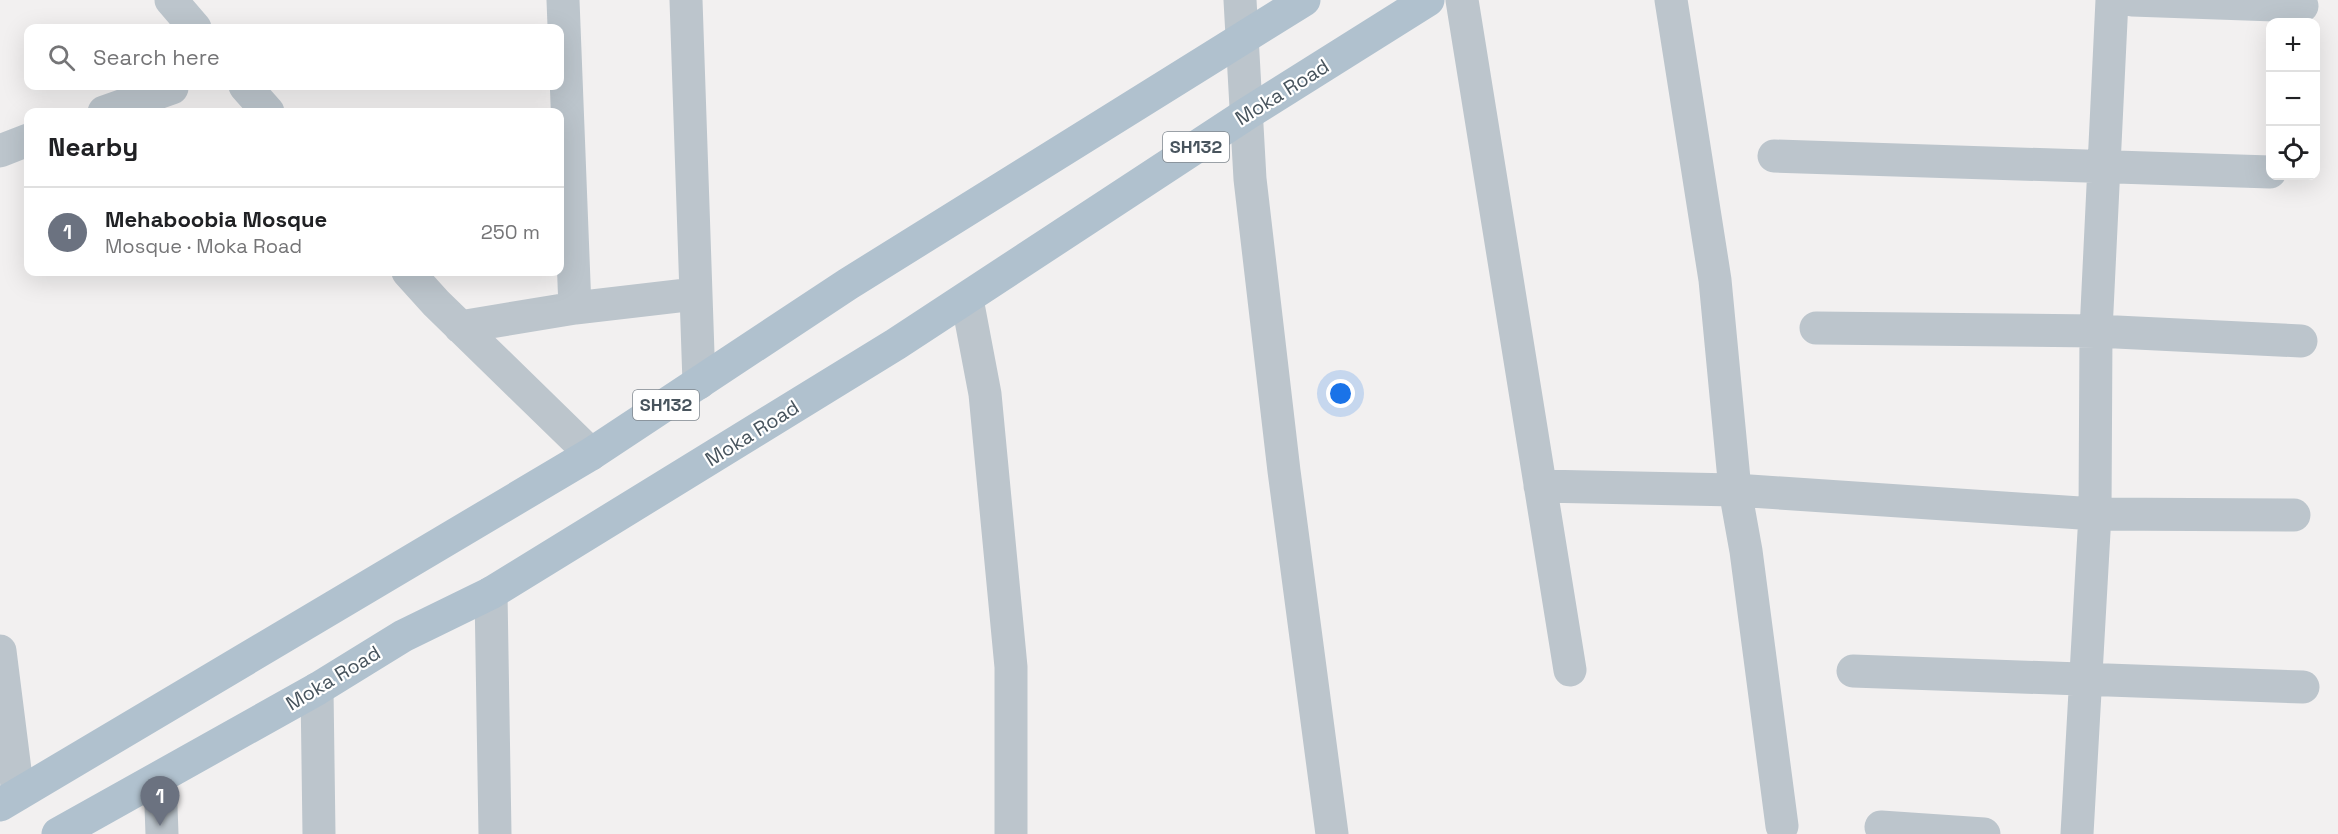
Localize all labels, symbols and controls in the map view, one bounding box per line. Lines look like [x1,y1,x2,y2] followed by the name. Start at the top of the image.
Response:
[2266,18,2320,180] map controls
[2266,18,2320,72] button: +
[24,24,564,90] search box
[45,41,78,74] icon: search
[93,43,220,71] text: Search here
[1230,53,1334,131] street label: Moka Road
[2266,72,2320,126] button: −
[2266,126,2320,180] button: locate
[48,130,138,164] text: Nearby
[1163,132,1229,162] road number: SH132
[105,205,327,233] text: Mehaboobia Mosque
[63,219,72,245] text: 1
[481,219,540,245] text: 250 m
[105,233,302,259] text: Mosque · Moka Road
[1326,379,1355,408] your location
[633,390,699,420] road number: SH132
[700,394,804,472] street label: Moka Road
[281,640,385,716] street label: Moka Road
[140,776,180,826] pin: 1

